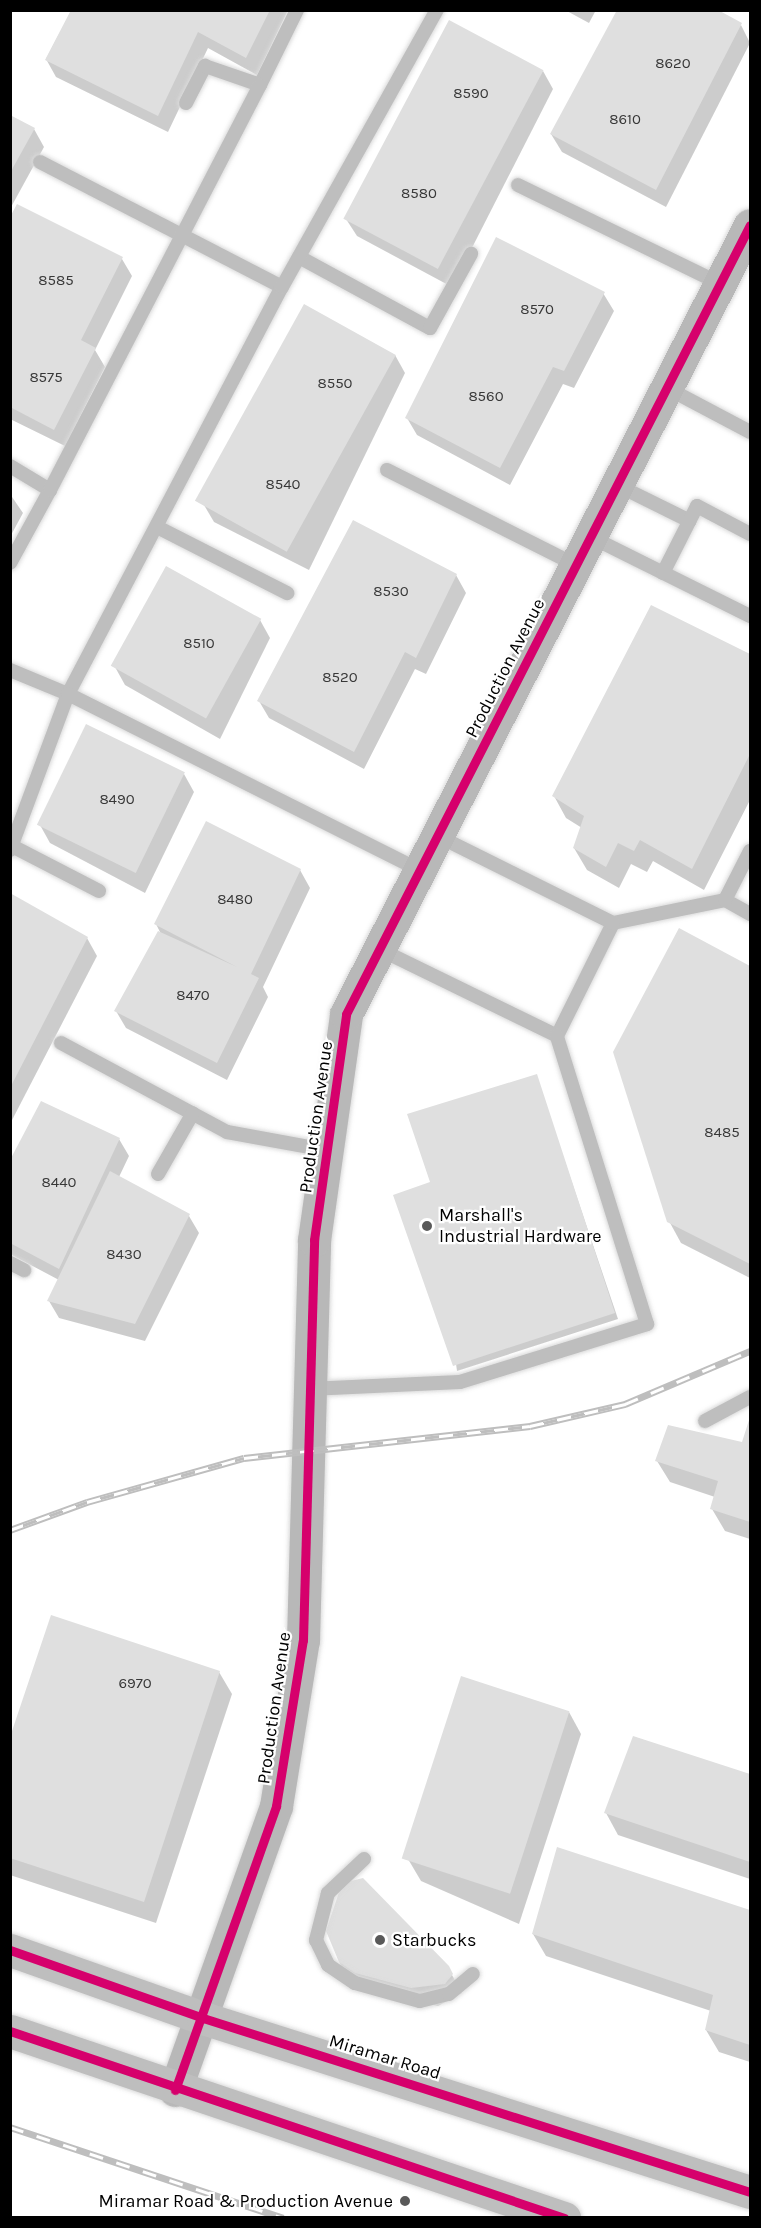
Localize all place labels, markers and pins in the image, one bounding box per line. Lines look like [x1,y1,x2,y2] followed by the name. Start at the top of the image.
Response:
[439,1205,602,1248] place label: Marshall's Industrial Hardware
[420,1219,434,1233] marker: Marshall's Industrial Hardware
[392,1929,477,1951] place label: Starbucks
[373,1933,387,1947] marker: Starbucks
[98,2190,393,2212] place label: Miramar Road & Production Avenue
[398,2194,412,2208] marker: Miramar Road & Production Avenue

